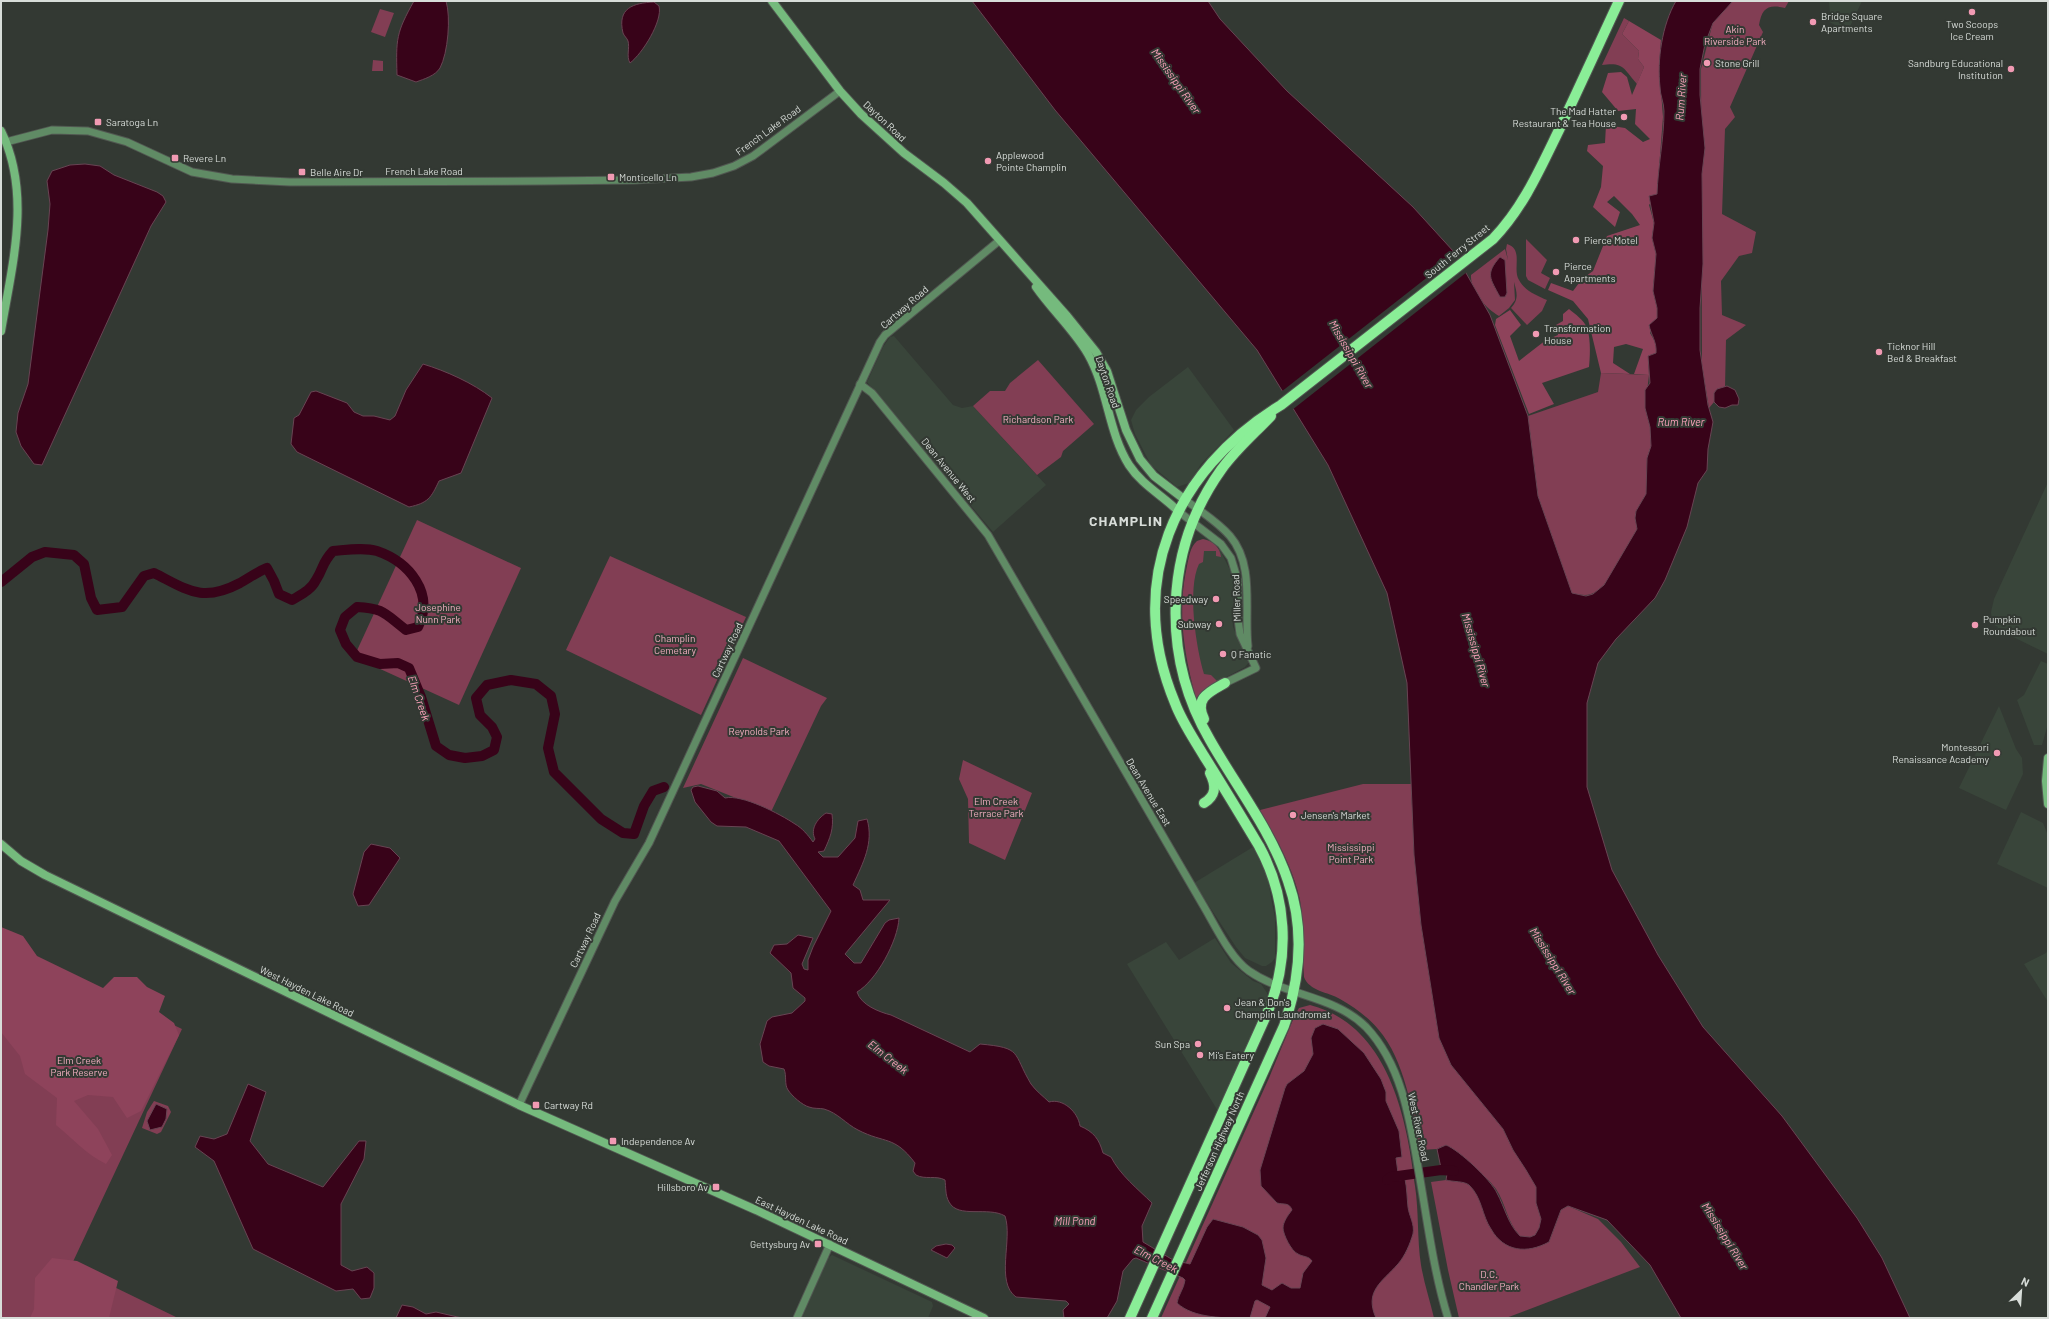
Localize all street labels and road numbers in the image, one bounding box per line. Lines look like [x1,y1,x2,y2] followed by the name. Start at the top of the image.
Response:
[861,98,909,144] street label: Dayton Road
[733,102,803,158] street label: French Lake Road
[385,165,463,177] street label: French Lake Road
[1422,221,1492,281] street label: South Ferry Street
[878,283,930,331] street label: Cartway Road
[1093,354,1123,410] street label: Dayton Road
[919,435,979,505] street label: Dean Avenue West
[1229,574,1243,622] street label: Miller Road
[709,621,745,679] street label: Cartway Road
[1124,756,1174,829] street label: Dean Avenue East
[567,911,603,969] street label: Cartway Road
[258,963,356,1019] street label: West Hayden Lake Road
[1192,1089,1246,1193] street label: Jefferson Highway North
[1406,1091,1432,1163] street label: West River Road
[754,1193,850,1247] street label: East Hayden Lake Road

